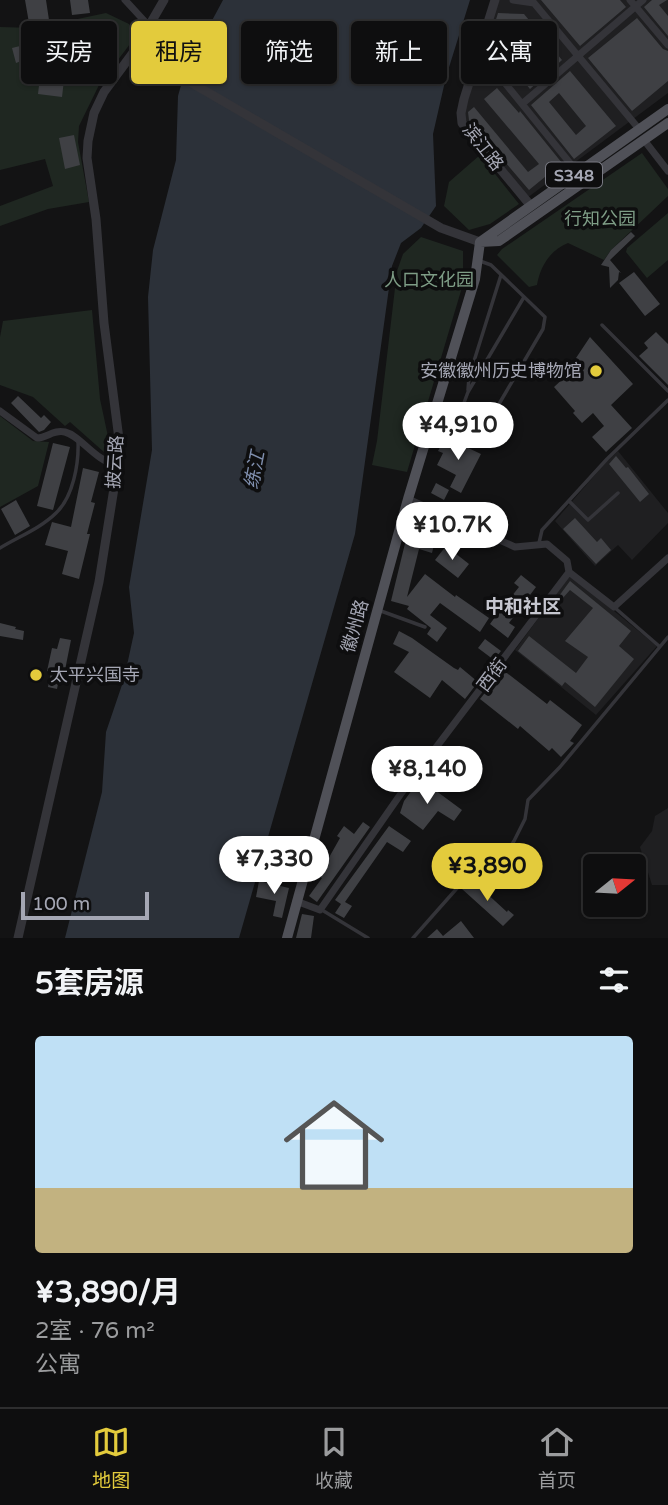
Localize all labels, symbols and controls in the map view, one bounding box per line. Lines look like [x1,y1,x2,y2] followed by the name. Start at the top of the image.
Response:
[21,21,117,84] chip: 买房
[131,21,227,84] chip: 租房
[241,21,337,84] chip: 筛选
[351,21,447,84] chip: 新上
[461,21,557,84] chip: 公寓
[458,119,508,175] street label: 滨江路
[546,162,602,188] road number: S348
[564,208,636,230] park label: 行知公园
[384,269,474,291] park label: 人口文化园
[420,360,582,382] place label: 安徽徽州历史博物馆
[588,363,604,379] marker: 安徽徽州历史博物馆
[401,402,515,462] pin: ¥4,910
[419,411,497,439] text: ¥4,910
[102,434,128,490] street label: 披云路
[241,447,270,491] water label: 练江
[395,503,509,562] pin: ¥10.7K
[412,511,492,539] text: ¥10.7K
[485,596,561,618] district label: 中和社区
[337,597,373,655] street label: 徽州路
[472,654,512,696] street label: 西街
[50,664,140,686] place label: 太平兴国寺
[28,667,44,683] marker: 太平兴国寺
[370,746,484,806] pin: ¥8,140
[388,755,466,783] text: ¥8,140
[217,836,331,896] pin: ¥7,330
[430,844,544,903] pin: ¥3,890
[235,845,313,873] text: ¥7,330
[448,852,526,880] text: ¥3,890
[583,854,646,917] north arrow
[583,854,646,917] map controls
[21,889,149,921] scale bar
[32,893,90,915] text: 100 m
[595,961,633,999] icon: filters
[35,965,144,1002] text: 5套房源
[271,1082,397,1208] icon: home
[35,1274,181,1311] text: ¥3,890/月
[35,1317,155,1345] text: 2室 · 76 m²
[35,1351,81,1379] text: 公寓
[92,1423,130,1492] tab: 地图
[315,1423,353,1492] tab: 收藏
[538,1423,576,1492] tab: 首页

